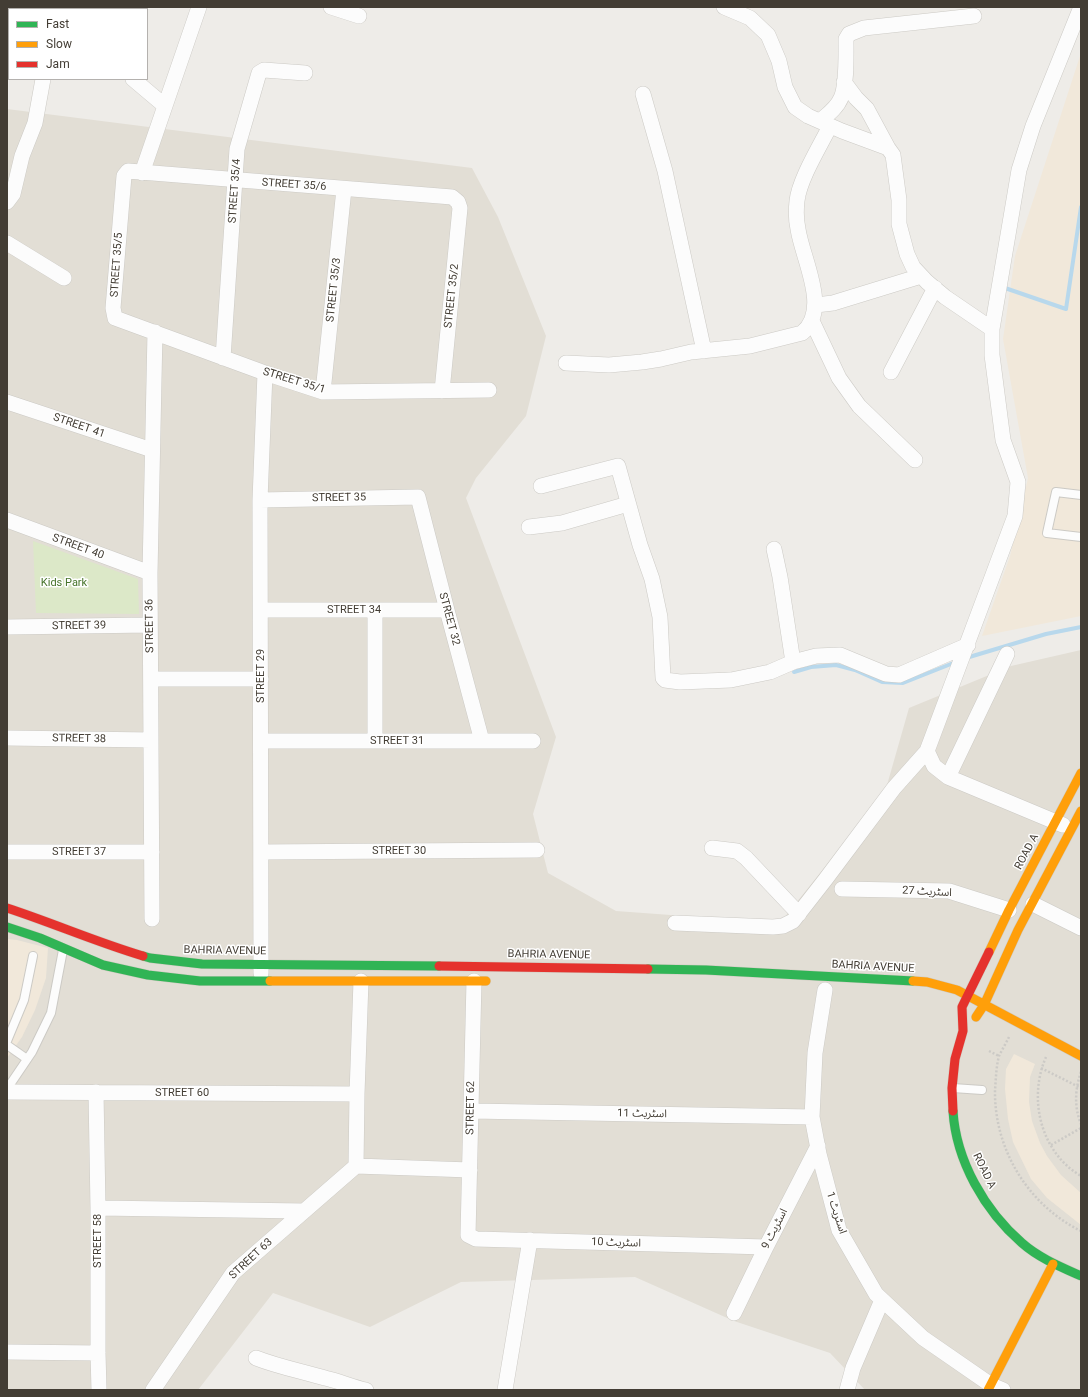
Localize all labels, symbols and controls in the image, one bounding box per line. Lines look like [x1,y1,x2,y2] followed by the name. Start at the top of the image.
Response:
[8,8,148,80] legend
[46,17,69,31] text: Fast
[46,37,72,51] text: Slow
[46,57,70,71] text: Jam
[226,158,244,224] street label: STREET 35/4
[261,176,327,194] street label: STREET 35/6
[108,232,126,298] street label: STREET 35/5
[324,257,344,323] street label: STREET 35/3
[442,263,462,329] street label: STREET 35/2
[261,365,327,397] street label: STREET 35/1
[51,411,107,441] street label: STREET 41
[312,491,366,505] street label: STREET 35
[50,532,106,562] street label: STREET 40
[41,576,87,590] park label: Kids Park
[436,591,462,647] street label: STREET 32
[143,599,157,653] street label: STREET 36
[327,603,381,617] street label: STREET 34
[52,619,106,633] street label: STREET 39
[254,649,268,703] street label: STREET 29
[52,732,106,746] street label: STREET 38
[370,734,424,748] street label: STREET 31
[1012,832,1042,872] street label: ROAD A
[372,844,426,858] street label: STREET 30
[52,845,106,859] street label: STREET 37
[902,884,952,900] street label: اسٹریٹ 27
[183,944,267,958] street label: BAHRIA AVENUE
[507,948,591,962] street label: BAHRIA AVENUE
[831,958,915,976] street label: BAHRIA AVENUE
[464,1081,478,1135] street label: STREET 62
[155,1086,209,1100] street label: STREET 60
[617,1107,667,1121] street label: اسٹریٹ 11
[970,1151,998,1191] street label: ROAD A
[823,1190,849,1236] street label: اسٹریٹ 1
[759,1207,791,1251] street label: اسٹریٹ 9
[91,1214,105,1268] street label: STREET 58
[227,1236,275,1282] street label: STREET 63
[591,1236,641,1250] street label: اسٹریٹ 10

